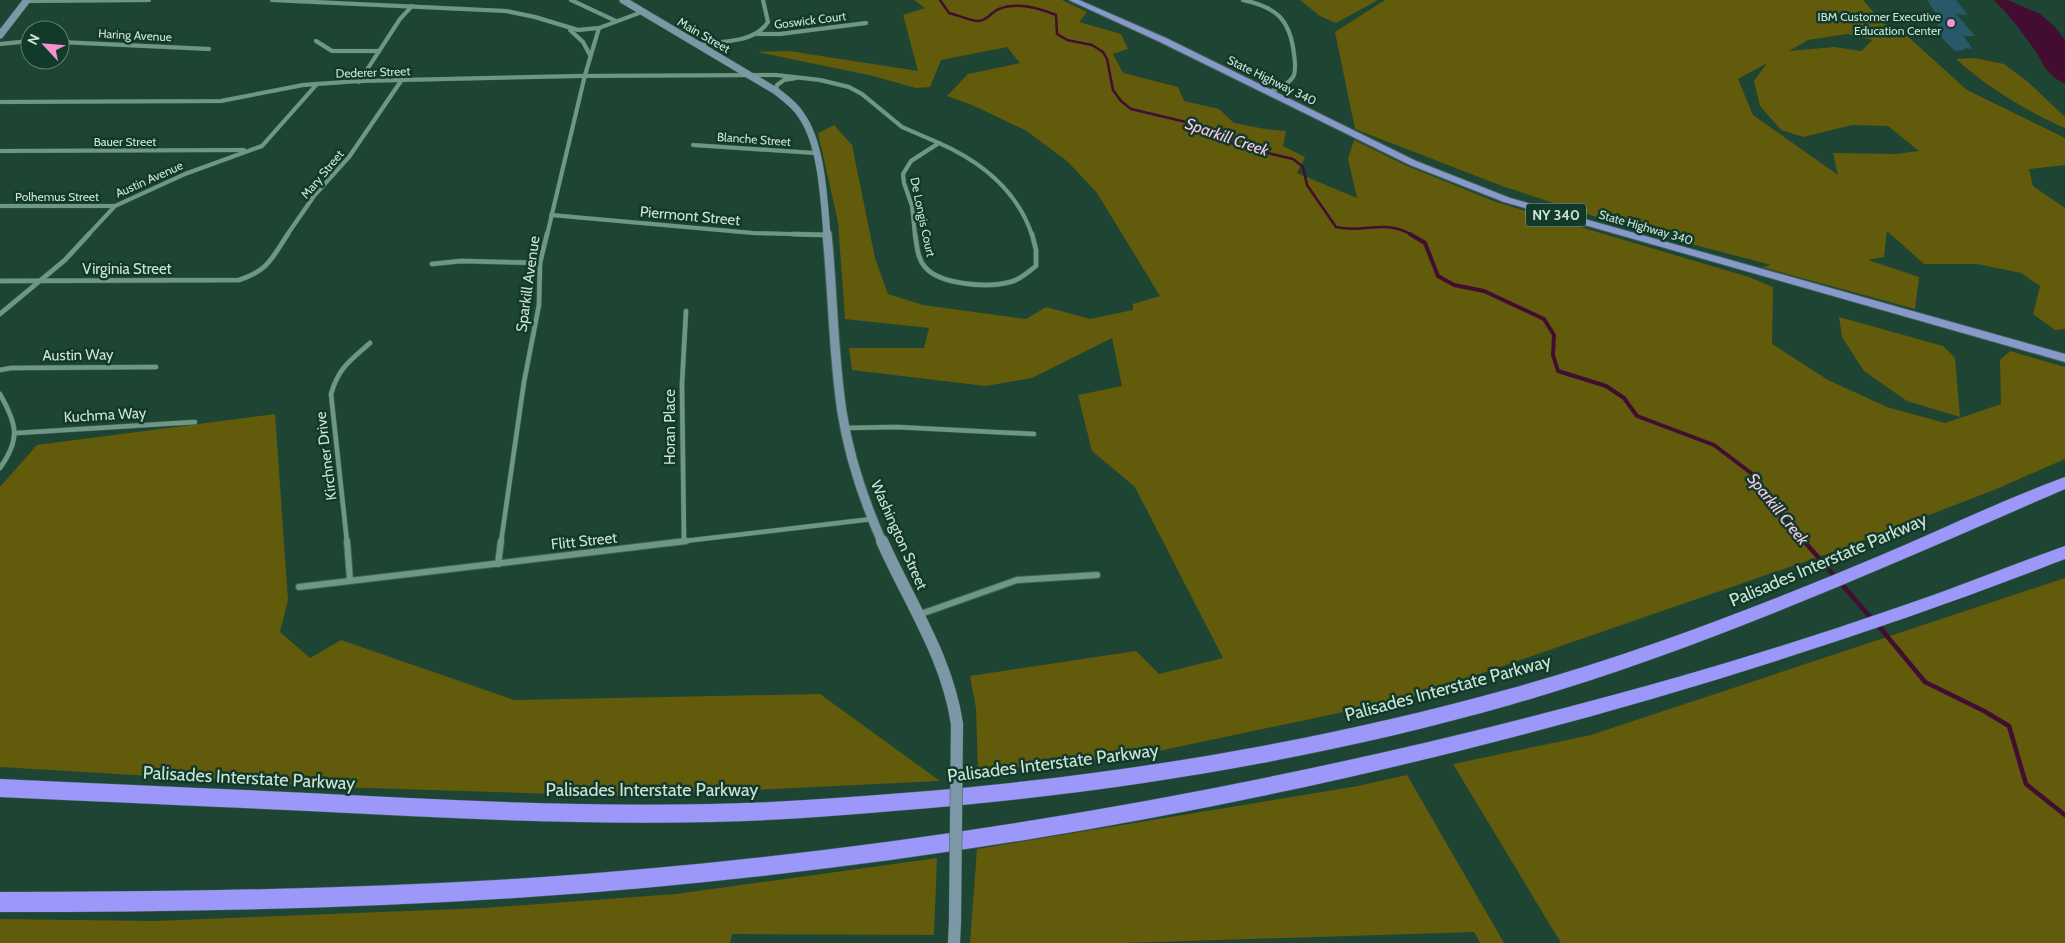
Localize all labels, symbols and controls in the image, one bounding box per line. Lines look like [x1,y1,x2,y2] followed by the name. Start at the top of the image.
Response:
[773,8,847,32] street label: Goswick Court
[1818,9,1941,38] place label: IBM Customer Executive Education Center
[675,14,733,56] street label: Main Street
[1945,17,1957,29] marker: IBM Customer Executive Education Center
[20,20,70,70] north arrow
[98,26,172,44] street label: Haring Avenue
[23,31,44,48] text: N
[1225,52,1319,108] street label: State Highway 340
[335,63,411,81] street label: Dederer Street
[1183,114,1272,160] water label: Sparkill Creek
[717,129,791,149] street label: Blanche Street
[94,134,156,149] street label: Bauer Street
[297,147,347,201] street label: Mary Street
[113,157,185,201] street label: Austin Avenue
[907,176,939,258] street label: De Longis Court
[15,189,99,204] street label: Polhemus Street
[639,203,741,229] street label: Piermont Street
[1526,204,1586,226] road number: NY 340
[1597,206,1695,248] street label: State Highway 340
[512,234,544,333] street label: Sparkill Avenue
[82,260,172,278] street label: Virginia Street
[42,345,114,365] street label: Austin Way
[661,389,679,465] street label: Horan Place
[63,404,147,426] street label: Kuchma Way
[312,410,340,501] street label: Kirchner Drive
[1743,469,1813,550] water label: Sparkill Creek
[867,478,931,592] street label: Washington Street
[1726,508,1930,612] street label: Palisades Interstate Parkway
[550,529,618,553] street label: Flitt Street
[1342,650,1554,726] street label: Palisades Interstate Parkway
[946,739,1160,787] street label: Palisades Interstate Parkway
[142,761,356,795] street label: Palisades Interstate Parkway
[546,779,758,801] street label: Palisades Interstate Parkway

